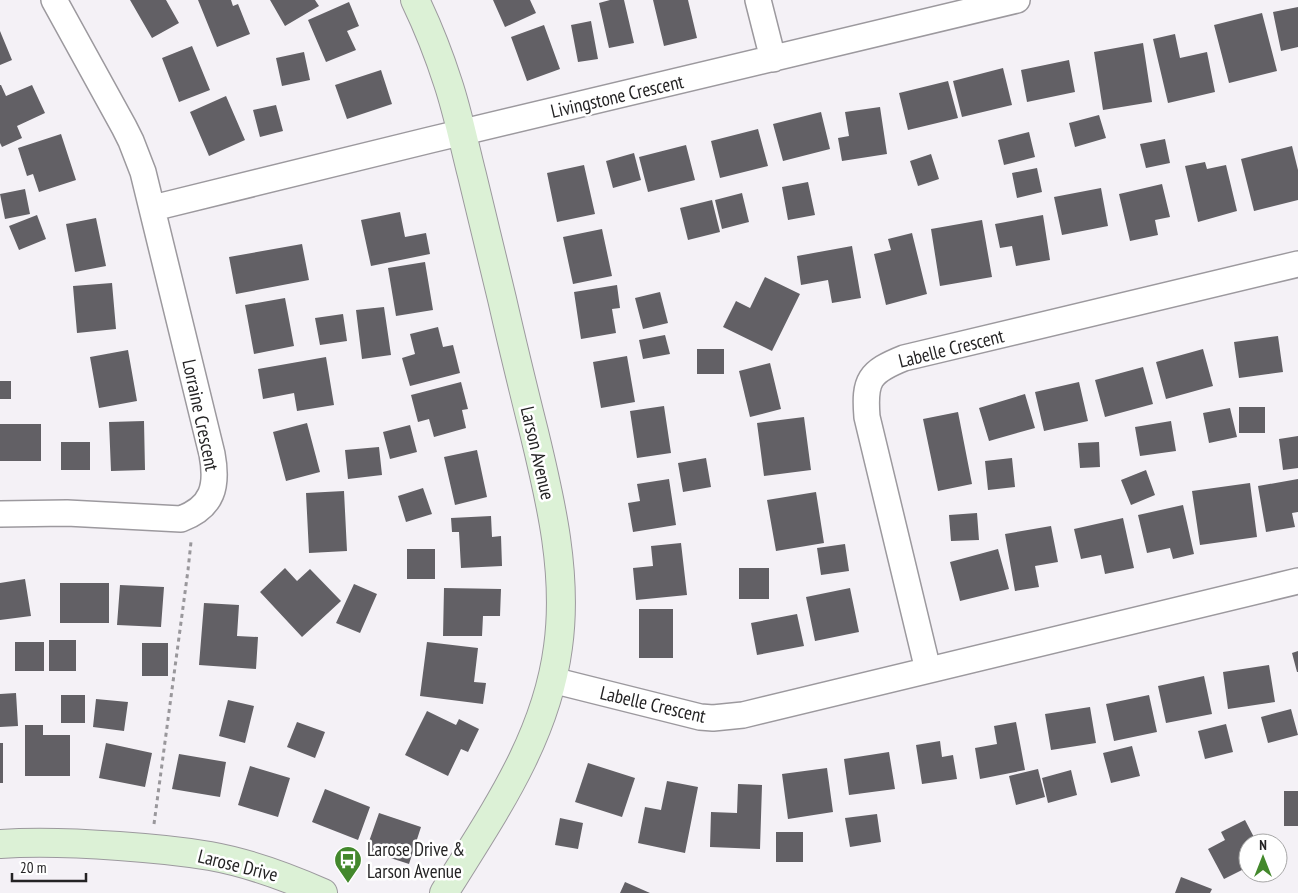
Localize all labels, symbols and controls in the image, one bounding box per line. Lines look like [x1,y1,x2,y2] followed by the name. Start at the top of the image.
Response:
[548,69,687,123] street label: Livingstone Crescent
[896,323,1007,373] street label: Labelle Crescent
[177,357,225,474] street label: Lorraine Crescent
[516,404,560,502] street label: Larson Avenue
[598,680,709,728] street label: Labelle Crescent
[1238,833,1288,883] north arrow
[1259,836,1267,854] text: N
[367,837,465,883] place label: Larose Drive & Larson Avenue
[196,844,281,887] street label: Larose Drive
[333,845,363,884] bus stop icon: Larose Drive & Larson Avenue
[12,850,86,882] scale bar
[20,858,46,877] text: 20 m

